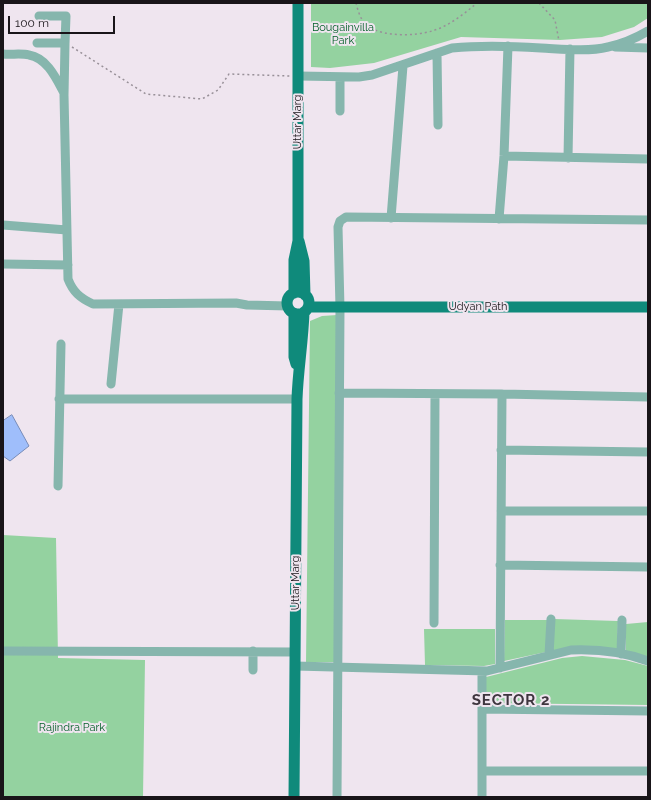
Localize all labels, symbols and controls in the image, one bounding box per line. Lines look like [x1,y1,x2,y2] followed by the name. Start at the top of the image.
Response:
[10,8,117,34] scale bar
[15,16,49,30] text: 100 m
[312,21,374,47] park label: Bougainvilla Park
[291,95,305,149] street label: Uttar Marg
[449,300,507,314] street label: Udyan Path
[289,556,303,610] street label: Uttar Marg
[472,691,550,709] district label: SECTOR 2
[39,721,105,735] park label: Rajindra Park

